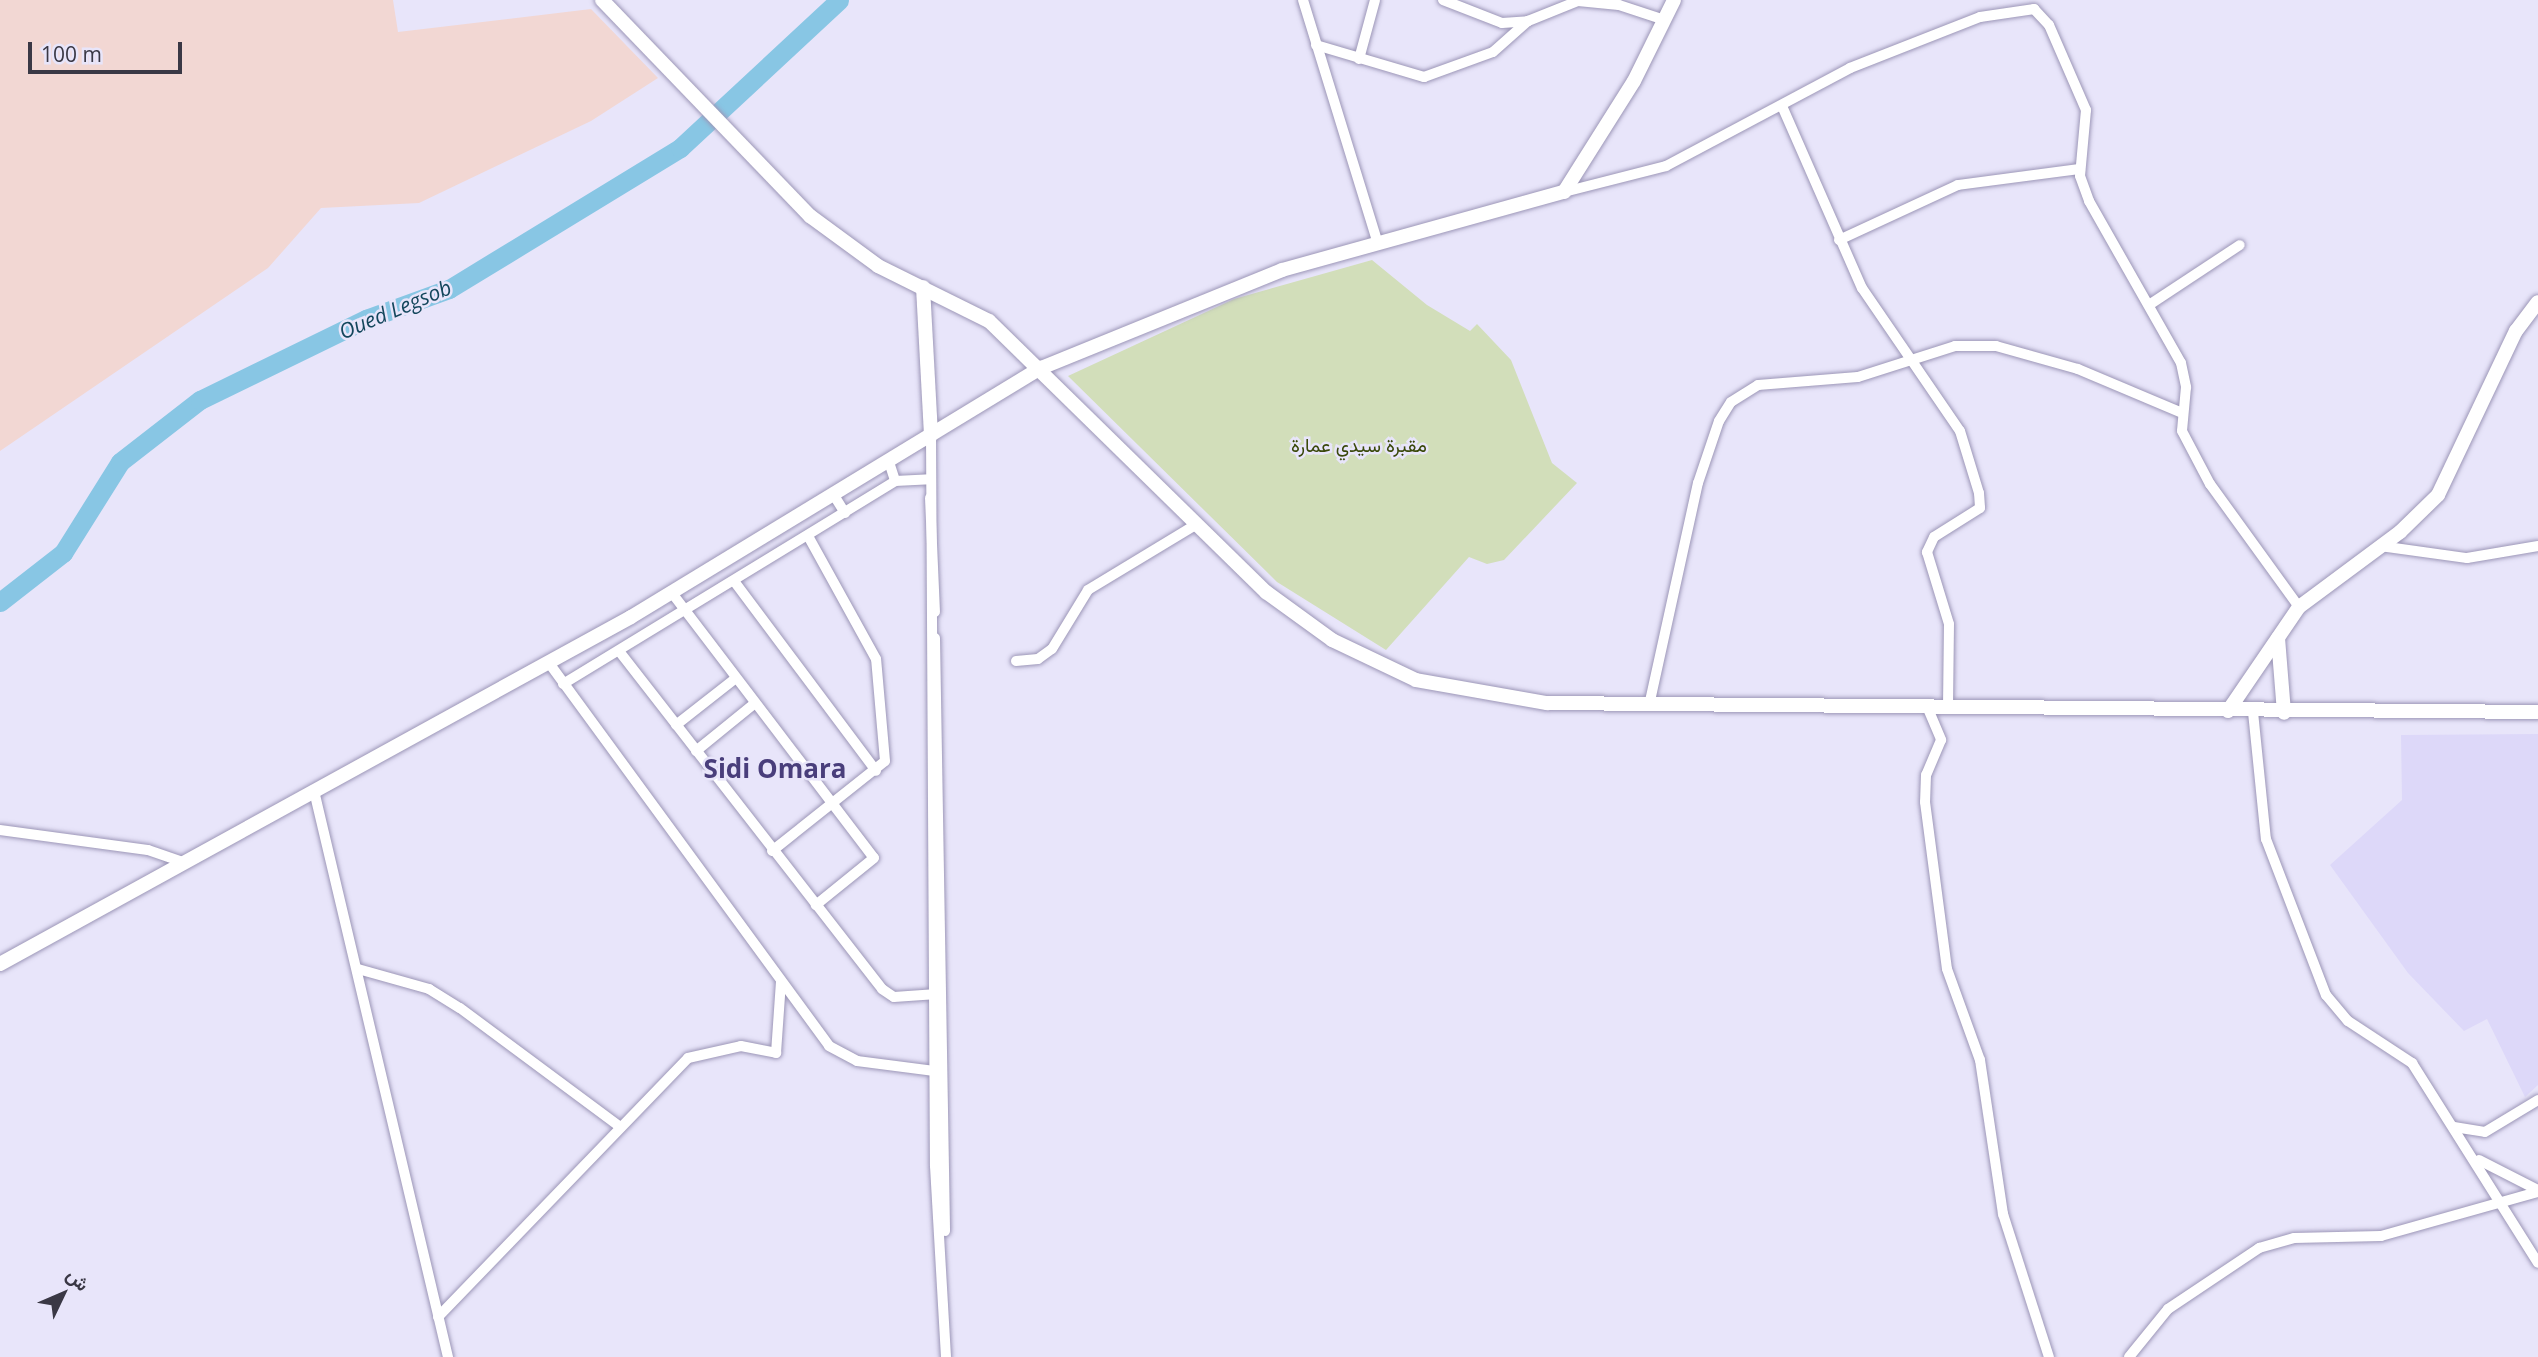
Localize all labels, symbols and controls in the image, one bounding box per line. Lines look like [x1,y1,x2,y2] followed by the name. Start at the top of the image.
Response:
[32,28,186,72] scale bar
[41,40,102,68] text: 100 m
[335,274,455,344] water label: Oued Legsob
[1291,435,1427,457] park label: مقبرة سيدي عمارة
[704,753,846,785] district label: Sidi Omara
[28,1259,98,1329] north arrow
[61,1262,95,1297] text: ش

